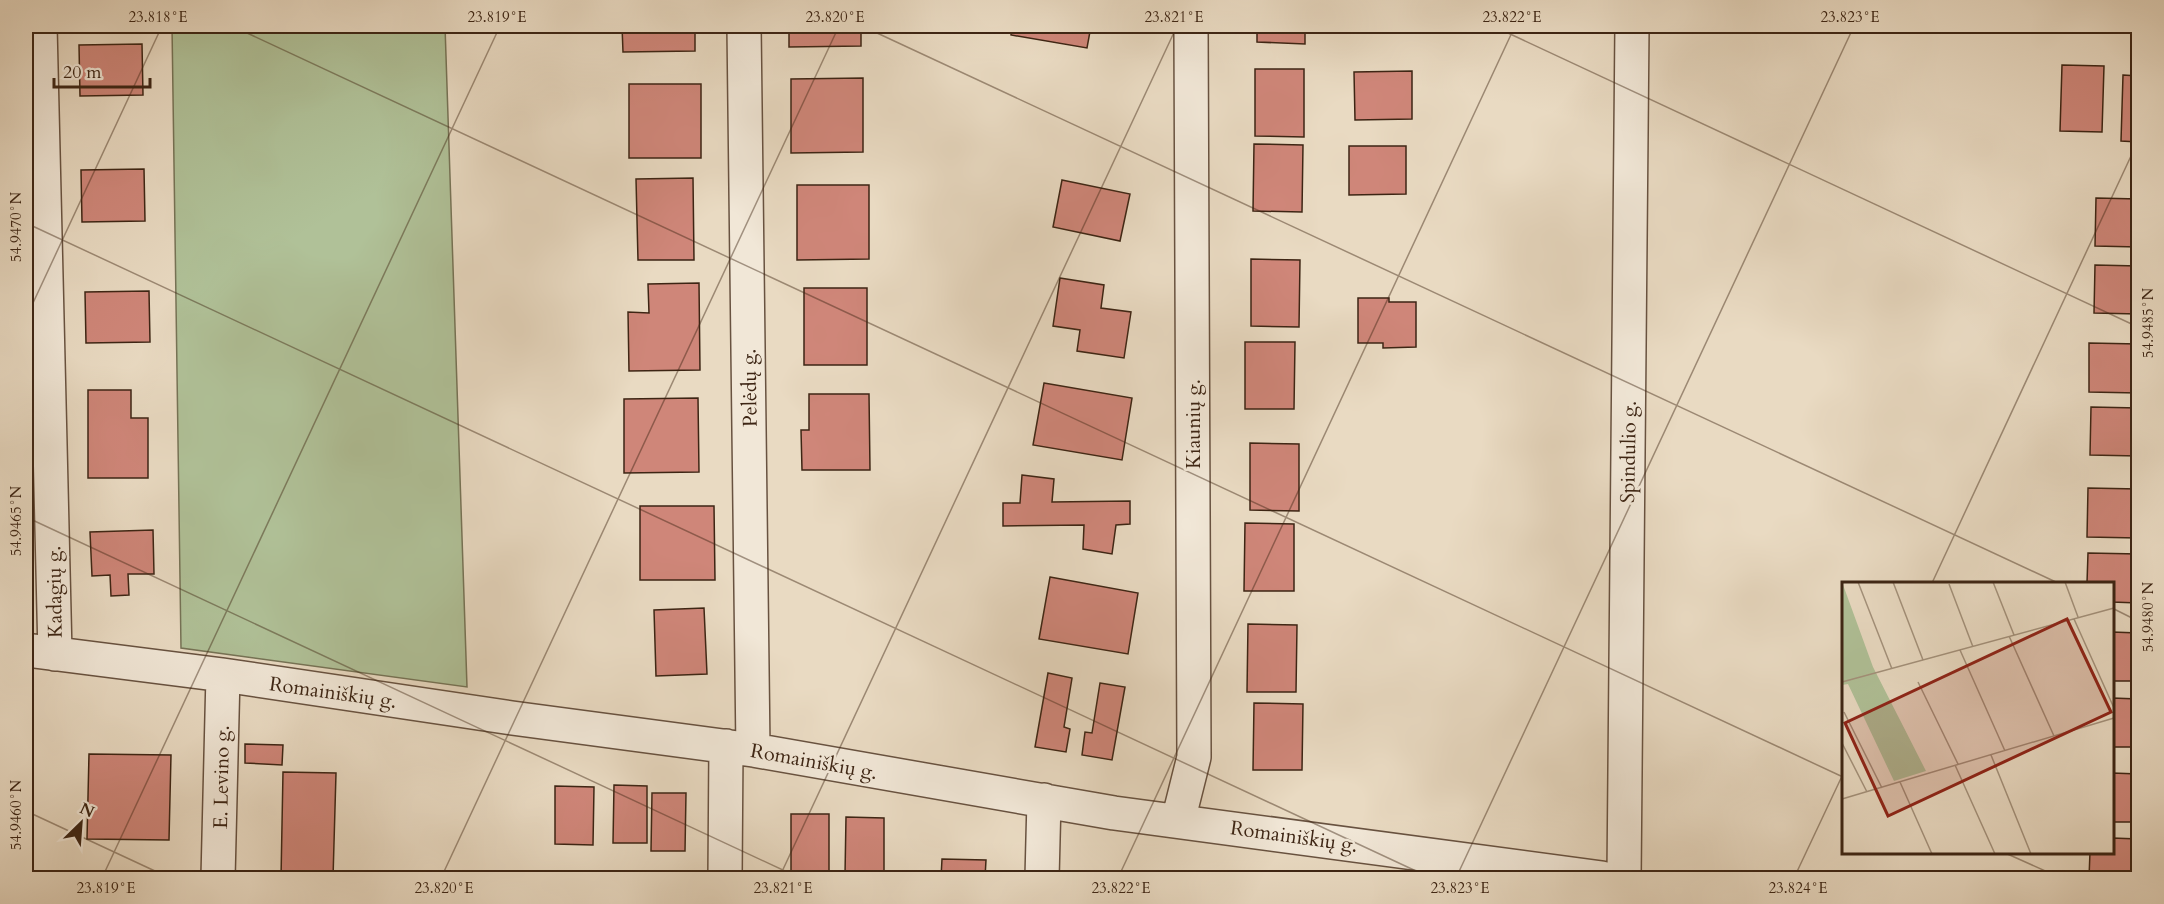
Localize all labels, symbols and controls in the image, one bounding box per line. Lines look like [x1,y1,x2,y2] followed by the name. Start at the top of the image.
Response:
[128,7,188,27] text: 23.818°E
[467,7,527,27] text: 23.819°E
[805,7,865,27] text: 23.820°E
[1144,7,1204,27] text: 23.821°E
[1482,7,1542,27] text: 23.822°E
[1820,7,1880,27] text: 23.823°E
[54,51,150,89] scale bar
[63,60,102,85] text: 20 m
[6,192,26,262] text: 54.9470°N
[2138,288,2158,358] text: 54.9485°N
[735,349,764,427] street label: Pelėdų g.
[1180,379,1207,469] street label: Kiaunių g.
[1614,401,1643,503] street label: Spindulio g.
[6,486,26,556] text: 54.9465°N
[40,546,69,638] street label: Kadagių g.
[1842,582,2113,853] inset map
[2138,582,2158,652] text: 54.9480°N
[267,670,398,715] street label: Romainiškių g.
[207,725,236,829] street label: E. Levino g.
[748,737,880,786] street label: Romainiškių g.
[6,780,26,850] text: 54.9460°N
[51,793,111,853] north arrow
[76,797,98,823] text: N
[1228,814,1359,859] street label: Romainiškių g.
[76,878,136,898] text: 23.819°E
[414,878,474,898] text: 23.820°E
[753,878,813,898] text: 23.821°E
[1091,878,1151,898] text: 23.822°E
[1430,878,1490,898] text: 23.823°E
[1768,878,1828,898] text: 23.824°E

